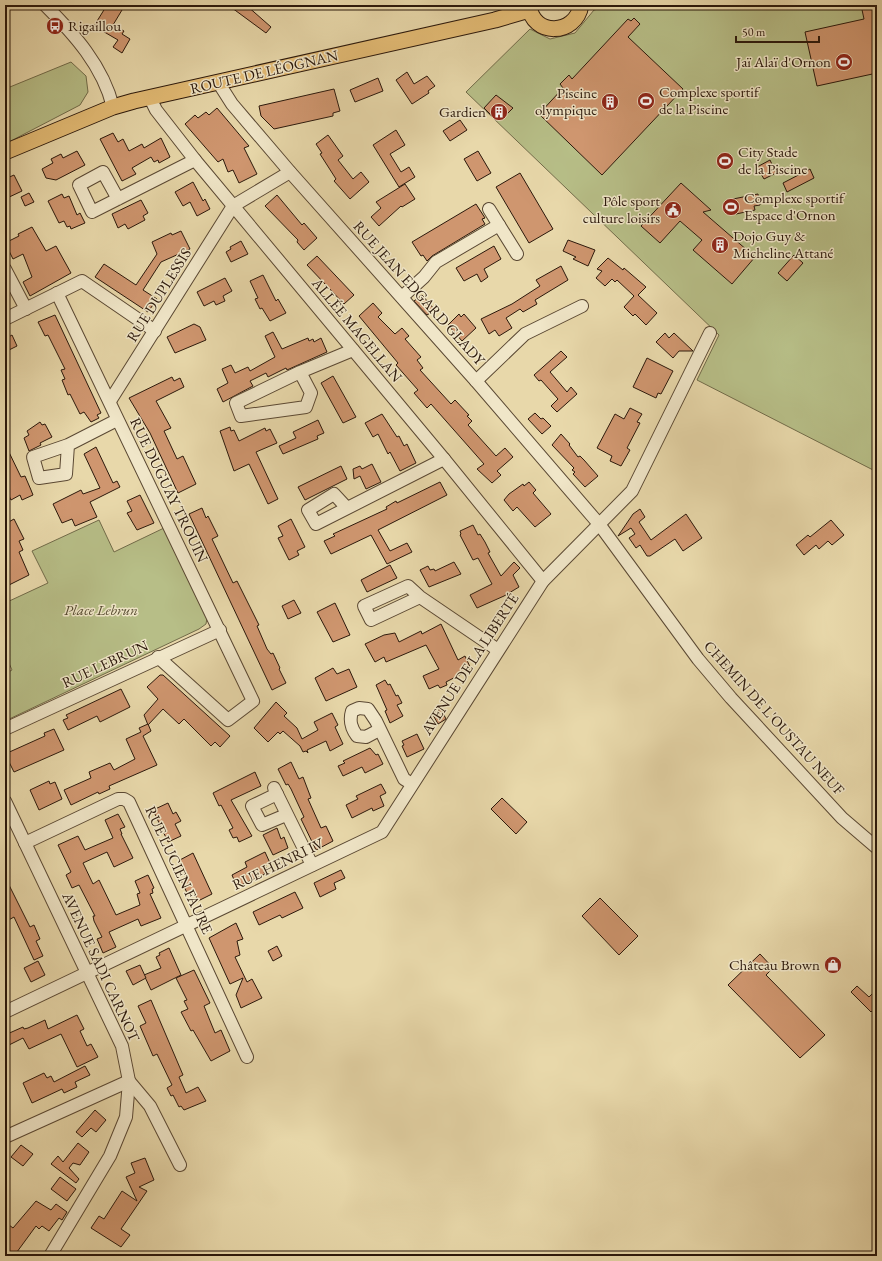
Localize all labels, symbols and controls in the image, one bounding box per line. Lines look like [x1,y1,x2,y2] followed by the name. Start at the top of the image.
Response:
[45,16,65,36] bus stop icon: Rigaillou
[68,16,121,35] place label: Rigaillou
[736,18,819,44] scale bar
[742,24,766,40] text: 50 m
[188,45,340,98] street label: ROUTE DE LÉOGNAN
[734,52,831,71] place label: Jaï Alaï d'Ornon
[834,52,854,72] sports icon: Jaï Alaï d'Ornon
[659,82,761,118] place label: Complexe sportif de la Piscine
[535,83,597,119] place label: Piscine olympique
[636,91,656,111] sports icon: Complexe sportif de la Piscine
[600,92,620,112] building icon: Piscine olympique
[439,102,486,121] place label: Gardien
[489,102,509,122] building icon: Gardien
[738,142,808,178] place label: City Stade de la Piscine
[715,151,735,171] sports icon: City Stade de la Piscine
[744,188,846,224] place label: Complexe sportif Espace d'Ornon
[583,191,660,227] place label: Pôle sport culture loisirs
[721,197,741,217] sports icon: Complexe sportif Espace d'Ornon
[663,200,683,220] public building icon: Pôle sport culture loisirs
[349,216,490,370] street label: RUE JEAN EDGARD GLADY
[733,226,834,262] place label: Dojo Guy & Micheline Attané
[710,235,730,255] building icon: Dojo Guy & Micheline Attané
[122,244,195,345] street label: RUE DUPLESSIS
[308,273,407,386] street label: ALLÉE MAGELLAN
[126,414,213,565] street label: RUE DUGUAY TROUIN
[416,589,523,739] street label: AVENUE DE LA LIBERTÉ
[64,600,138,619] park label: Place Lebrun
[59,635,151,692] street label: RUE LEBRUN
[700,637,849,799] street label: CHEMIN DE L'OUSTAU NEUF
[141,803,218,937] street label: RUE LUCIEN FAURE
[229,833,328,894] street label: RUE HENRI IV
[58,888,145,1045] street label: AVENUE SADI CARNOT
[729,955,820,974] place label: Château Brown
[823,955,843,975] shop icon: Château Brown

